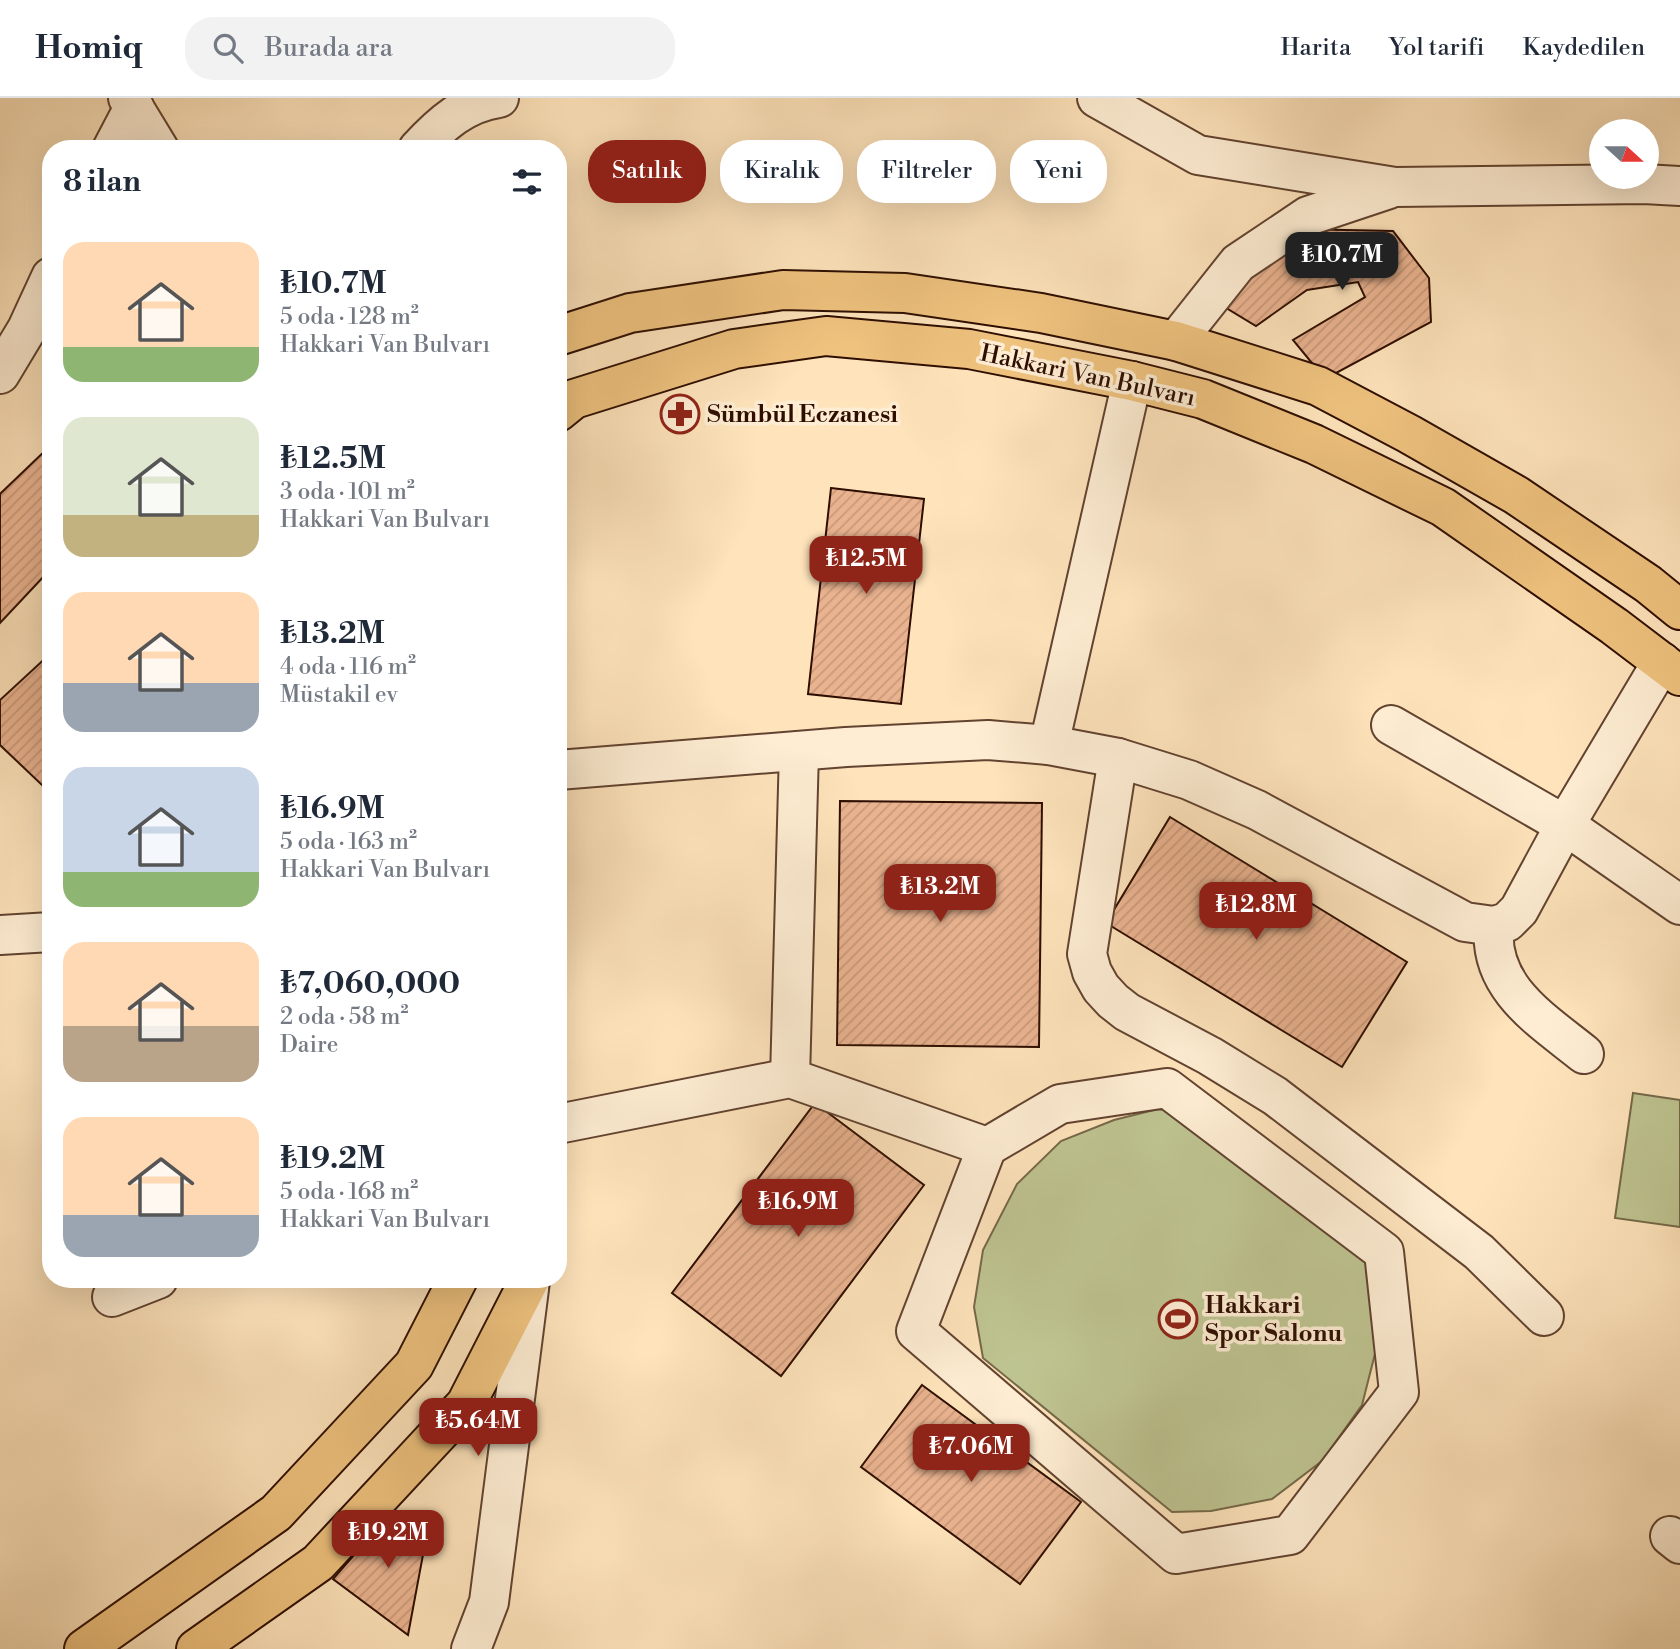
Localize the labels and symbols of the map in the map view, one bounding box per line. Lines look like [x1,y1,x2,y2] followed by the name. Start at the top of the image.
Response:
[1589,119,1659,189] north arrow
[1285,232,1399,292] pin: ₺10.7M
[977,339,1198,413] street label: Hakkari Van Bulvarı
[659,393,701,435] pharmacy icon: Sümbül Eczanesi
[707,400,898,430] place label: Sümbül Eczanesi
[809,536,923,596] pin: ₺12.5M
[883,864,997,924] pin: ₺13.2M
[1199,882,1313,942] pin: ₺12.8M
[741,1180,855,1239] pin: ₺16.9M
[1205,1291,1342,1349] place label: Hakkari Spor Salonu
[1157,1298,1199,1340] sports icon: Hakkari Spor Salonu
[421,1398,535,1458] pin: ₺5.64M
[914,1424,1028,1484] pin: ₺7.06M
[331,1510,445,1570] pin: ₺19.2M

